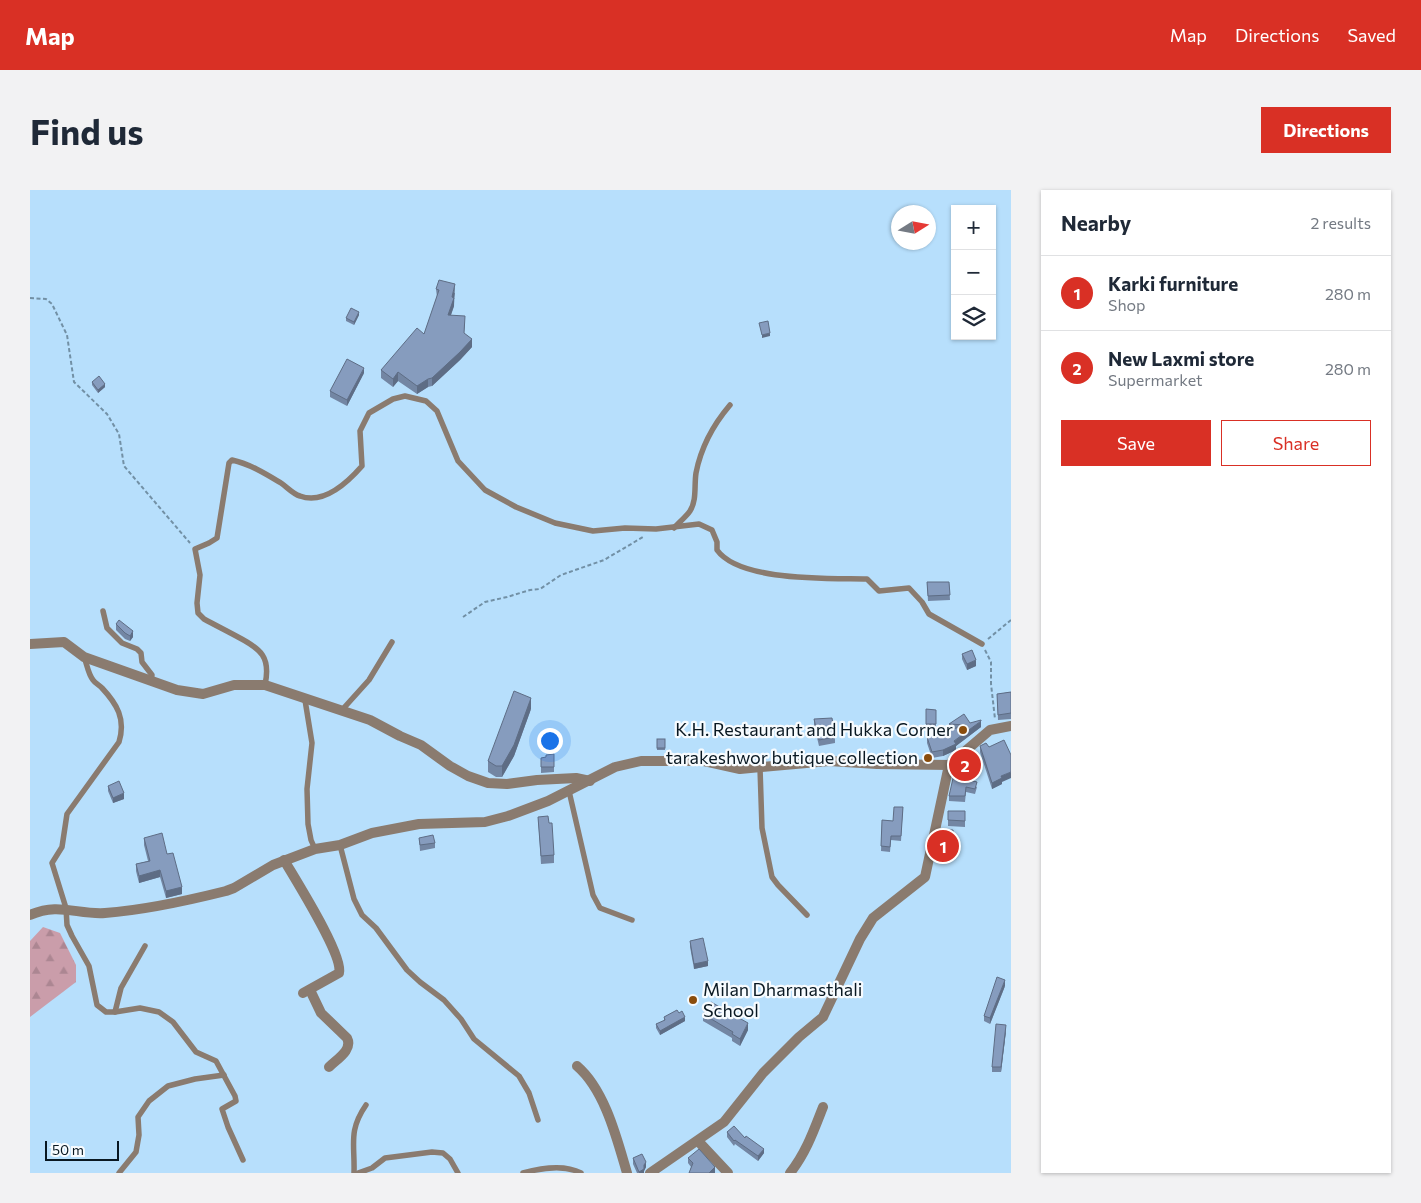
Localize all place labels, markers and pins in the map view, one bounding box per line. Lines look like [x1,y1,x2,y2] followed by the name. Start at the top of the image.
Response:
[675,718,953,740] place label: K.H. Restaurant and Hukka Corner
[957,724,969,736] marker: K.H. Restaurant and Hukka Corner
[666,746,918,768] place label: tarakeshwor butique collection
[949,746,981,784] pin: 2
[922,752,934,764] marker: tarakeshwor butique collection
[927,827,959,865] pin: 1
[703,978,862,1021] place label: Milan Dharmasthali School
[687,994,699,1006] marker: Milan Dharmasthali School

